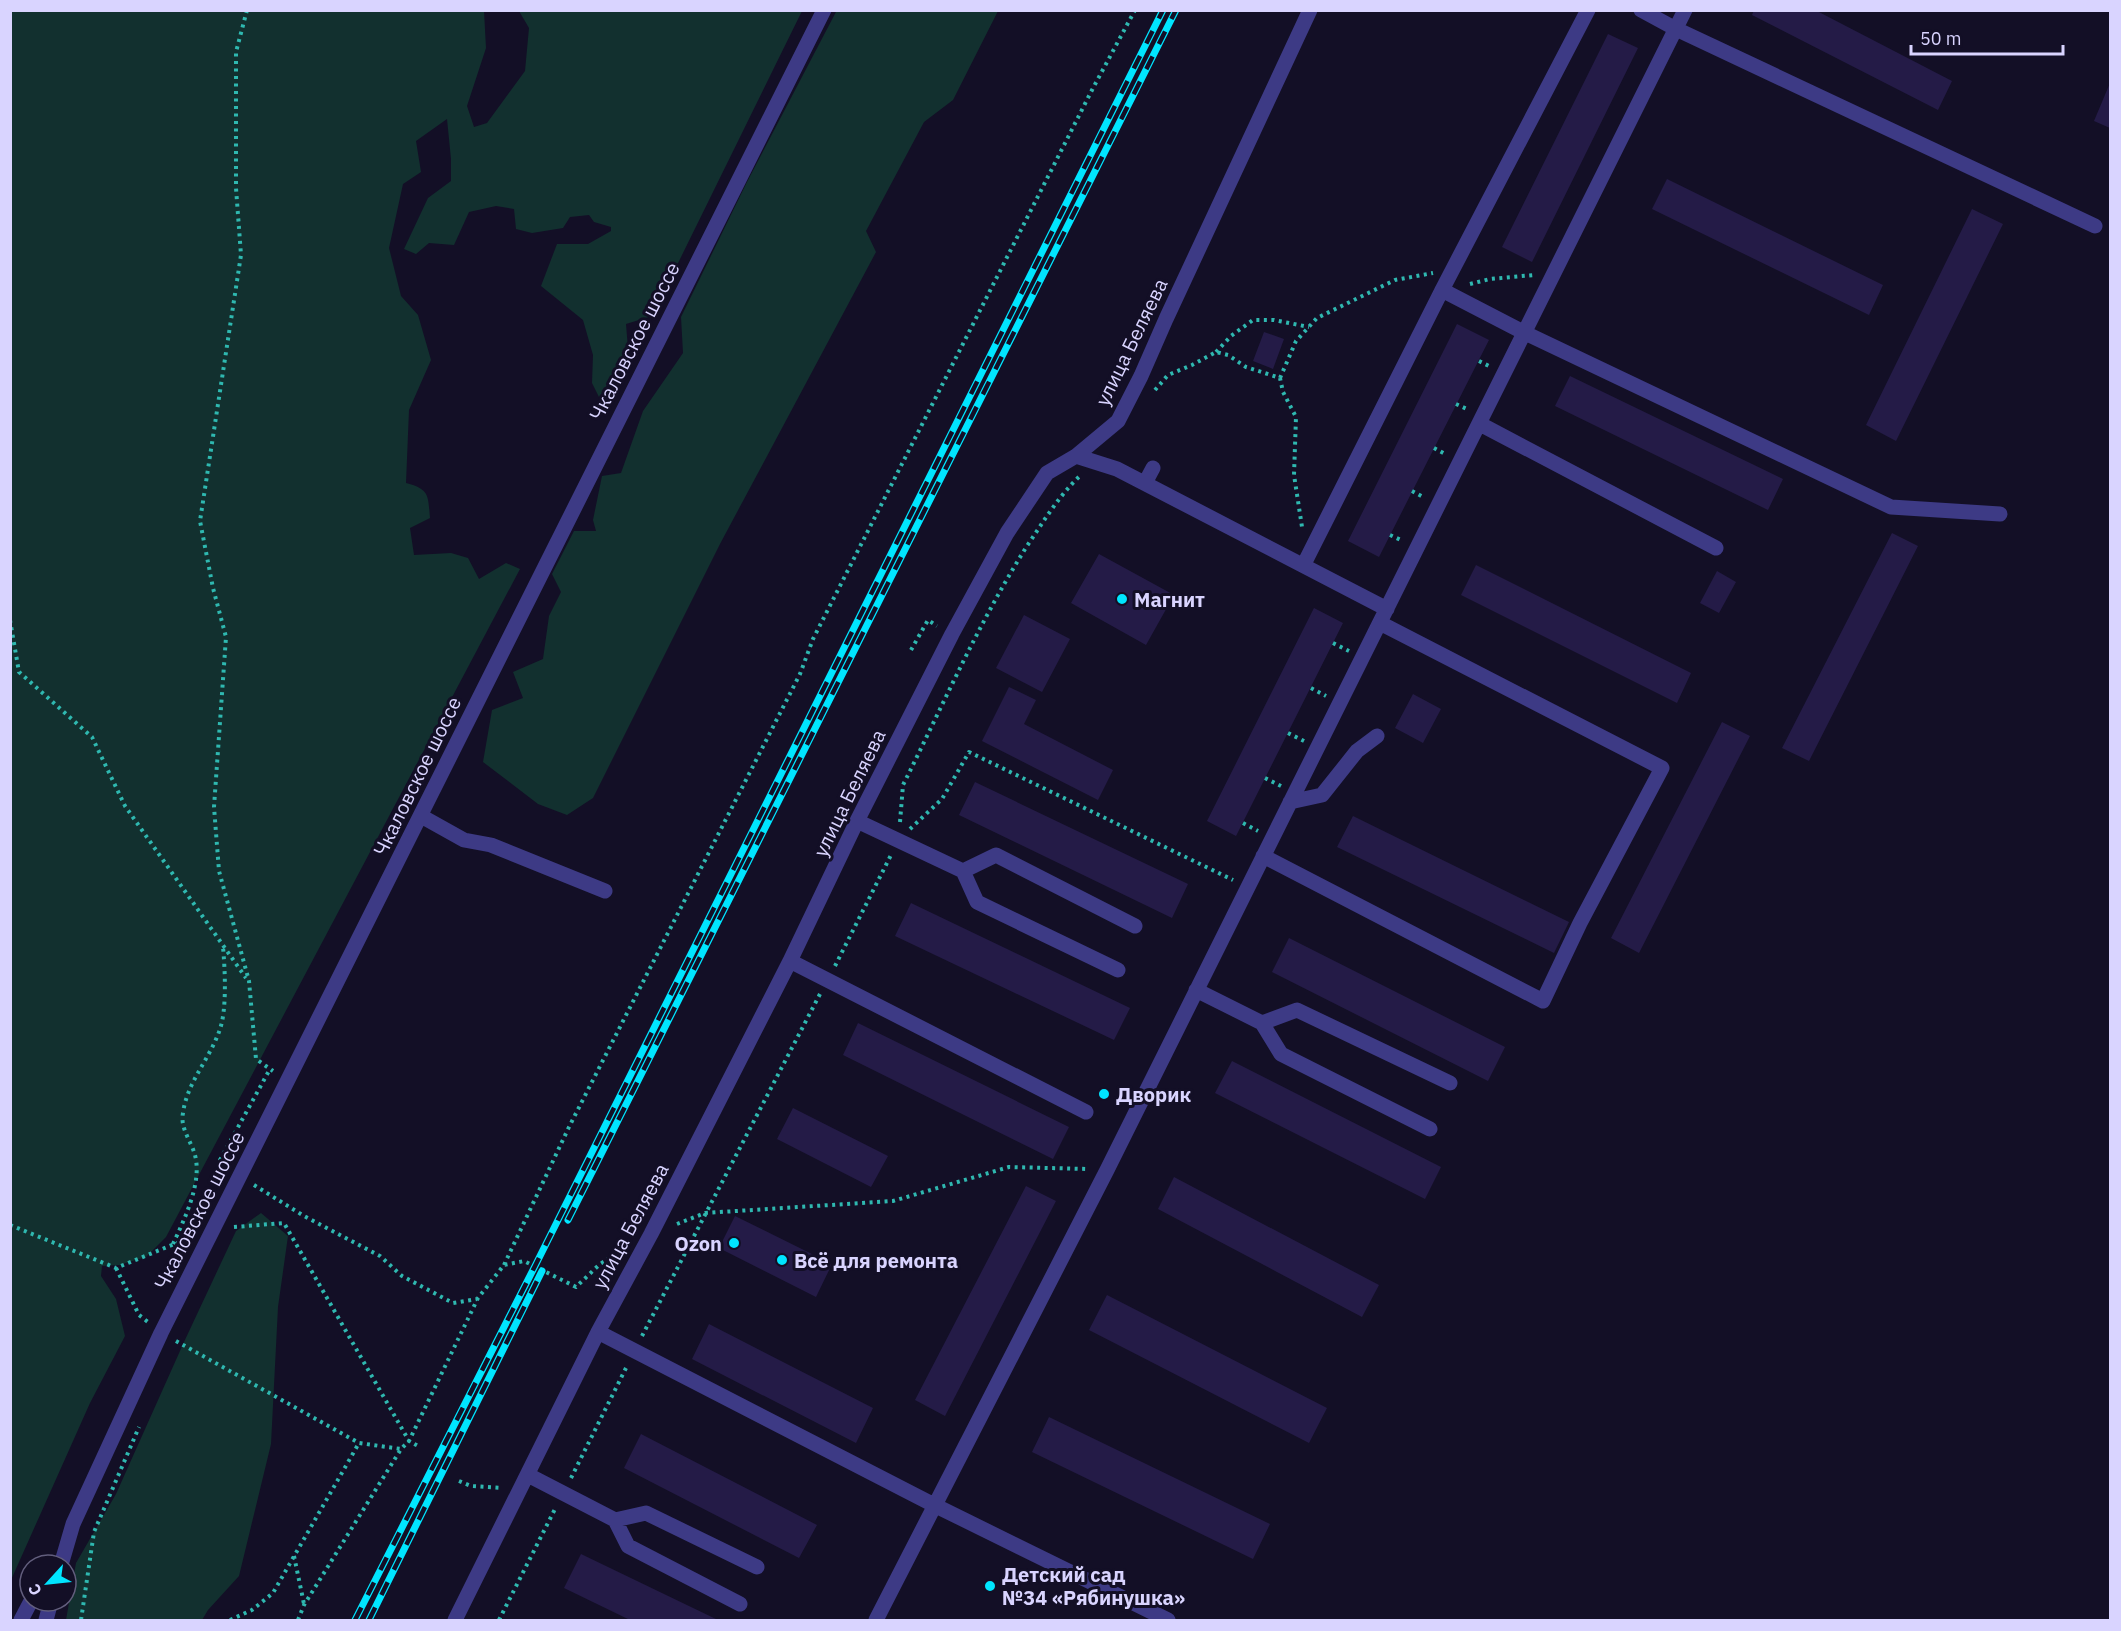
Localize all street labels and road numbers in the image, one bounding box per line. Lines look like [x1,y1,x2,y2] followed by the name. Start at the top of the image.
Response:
[582,257,686,425] street label: Чкаловское шоссе
[1088,274,1174,410] street label: улица Беляева
[367,692,467,860] street label: Чкаловское шоссе
[806,725,892,861] street label: улица Беляева
[147,1126,251,1294] street label: Чкаловское шоссе
[586,1158,675,1294] street label: улица Беляева

